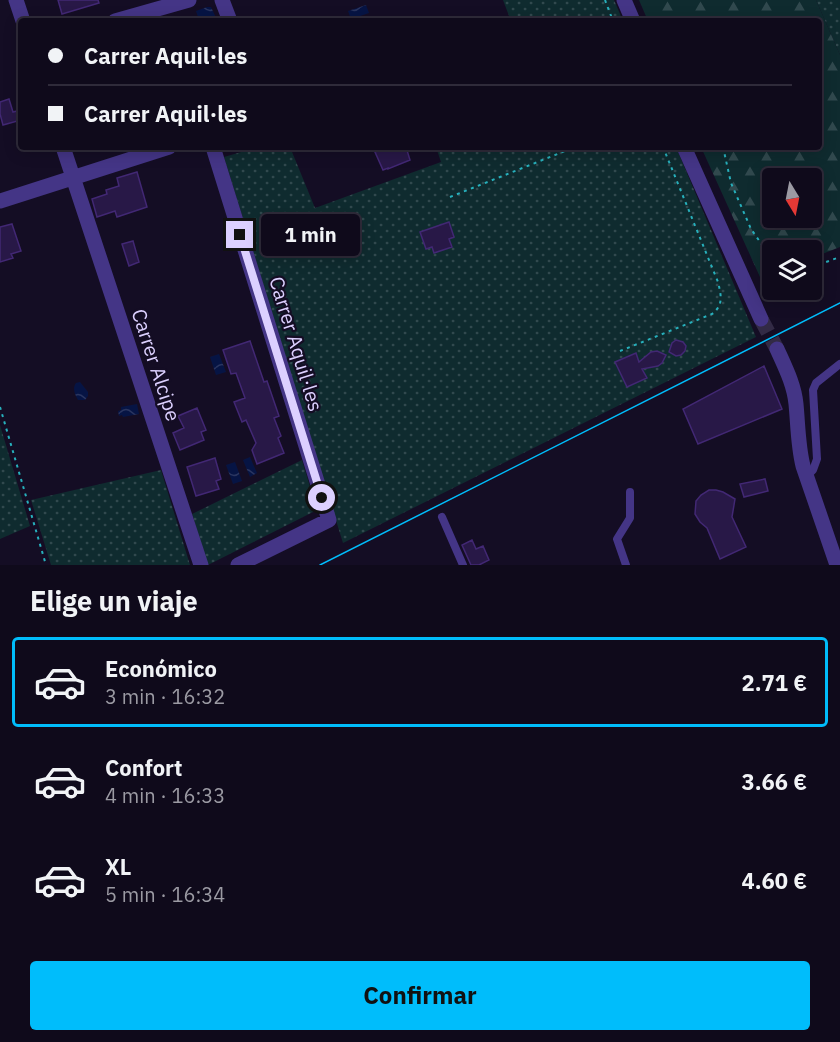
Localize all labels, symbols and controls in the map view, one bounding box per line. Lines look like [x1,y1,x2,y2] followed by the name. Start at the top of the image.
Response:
[84,41,247,70] text: Carrer Aquil·les
[84,99,247,128] text: Carrer Aquil·les
[762,168,822,228] north arrow
[762,168,822,300] map controls
[261,214,360,256] callout: 1 min
[226,221,253,248] route end
[284,221,337,248] text: 1 min
[762,240,822,300] button: layers
[263,273,330,415] street label: Carrer Aquil·les
[126,305,187,424] street label: Carrer Alcipe
[308,484,335,511] route start
[30,583,198,618] text: Elige un viaje
[105,654,217,683] text: Económico
[33,655,87,709] icon: car
[742,668,807,697] text: 2.71 €
[105,683,225,710] text: 3 min · 16:32
[105,753,183,782] text: Confort
[33,754,87,808] icon: car
[742,767,807,796] text: 3.66 €
[105,782,225,809] text: 4 min · 16:33
[105,852,131,881] text: XL
[33,853,87,907] icon: car
[742,866,807,895] text: 4.60 €
[105,881,225,908] text: 5 min · 16:34
[30,961,810,1030] button: Confirmar

